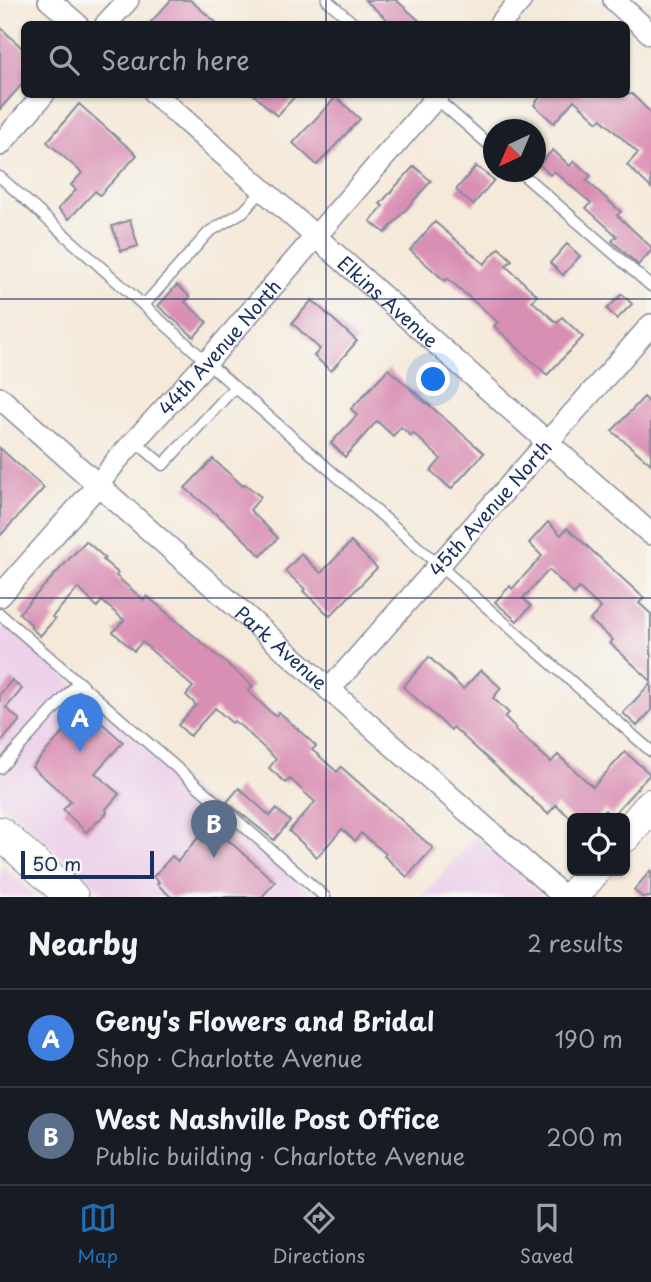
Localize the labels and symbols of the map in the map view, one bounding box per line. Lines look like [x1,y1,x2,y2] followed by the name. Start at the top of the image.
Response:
[483,119,546,182] north arrow
[332,249,445,353] street label: Elkins Avenue
[151,273,287,421] street label: 44th Avenue North
[416,362,450,396] your location
[422,433,558,582] street label: 45th Avenue North
[229,599,334,696] street label: Park Avenue
[57,694,103,752] pin: A
[191,800,237,858] pin: B
[21,848,154,880] scale bar

